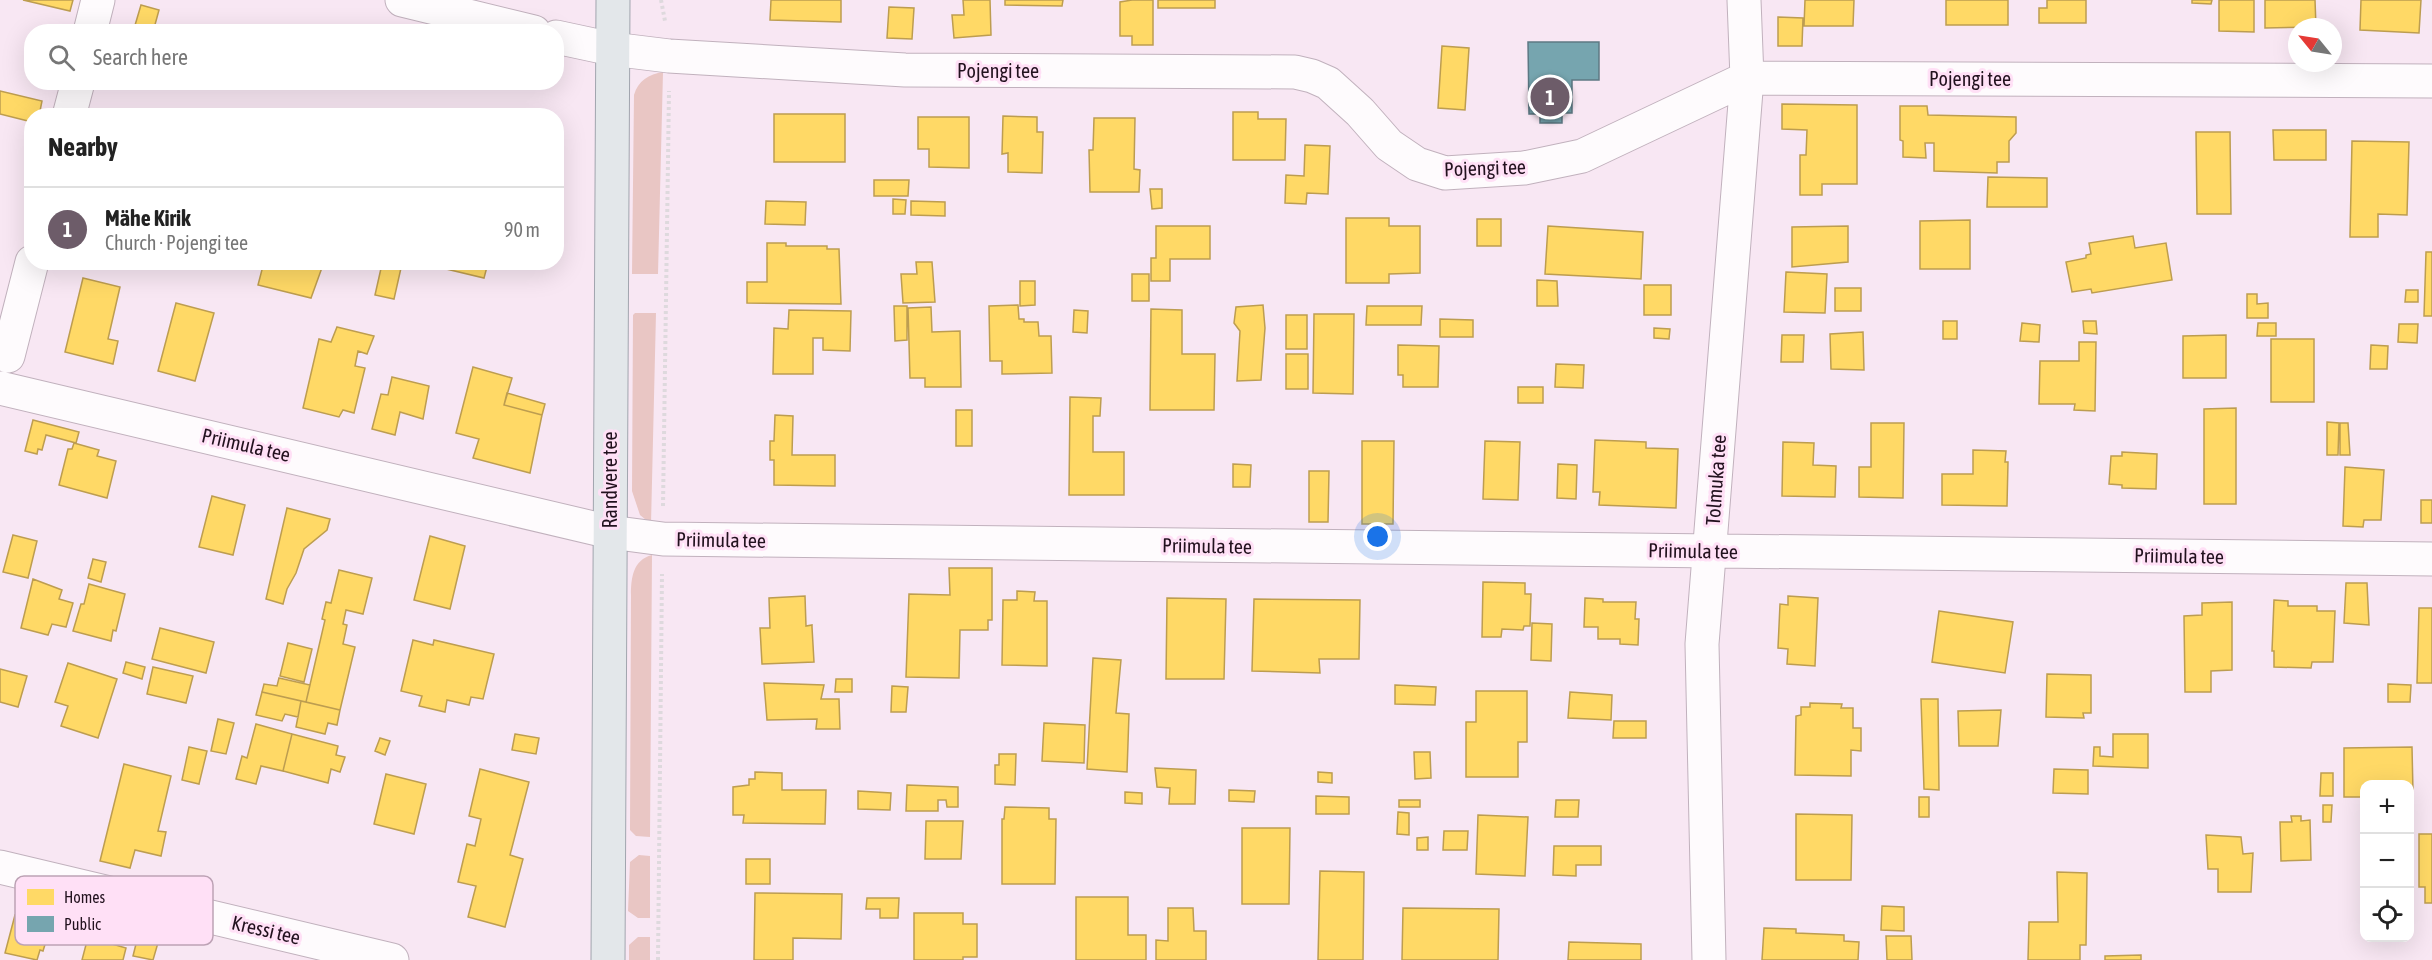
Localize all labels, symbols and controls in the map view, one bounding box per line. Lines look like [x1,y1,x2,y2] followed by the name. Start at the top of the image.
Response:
[2288,18,2342,72] north arrow
[24,24,564,90] search box
[45,41,78,74] icon: search
[93,44,188,70] text: Search here
[957,59,1039,82] street label: Pojengi tee
[1929,67,2011,90] street label: Pojengi tee
[1530,74,1570,120] pin: 1
[48,132,118,162] text: Nearby
[1444,155,1526,180] street label: Pojengi tee
[105,205,191,231] text: Mähe Kirik
[63,218,72,241] text: 1
[504,218,540,241] text: 90 m
[105,231,248,254] text: Church · Pojengi tee
[200,423,293,466] street label: Priimula tee
[598,432,621,528] street label: Randvere tee
[1701,434,1730,526] street label: Tolmuka tee
[1363,522,1392,551] your location
[676,527,766,552] street label: Priimula tee
[1162,533,1252,558] street label: Priimula tee
[1648,538,1738,563] street label: Priimula tee
[2134,543,2224,568] street label: Priimula tee
[2360,780,2414,942] map controls
[2360,780,2414,834] button: +
[2360,834,2414,888] button: −
[15,876,213,945] legend
[64,888,106,906] text: Homes
[2360,888,2414,942] button: locate
[229,910,303,949] street label: Kressi tee
[64,915,101,933] text: Public

